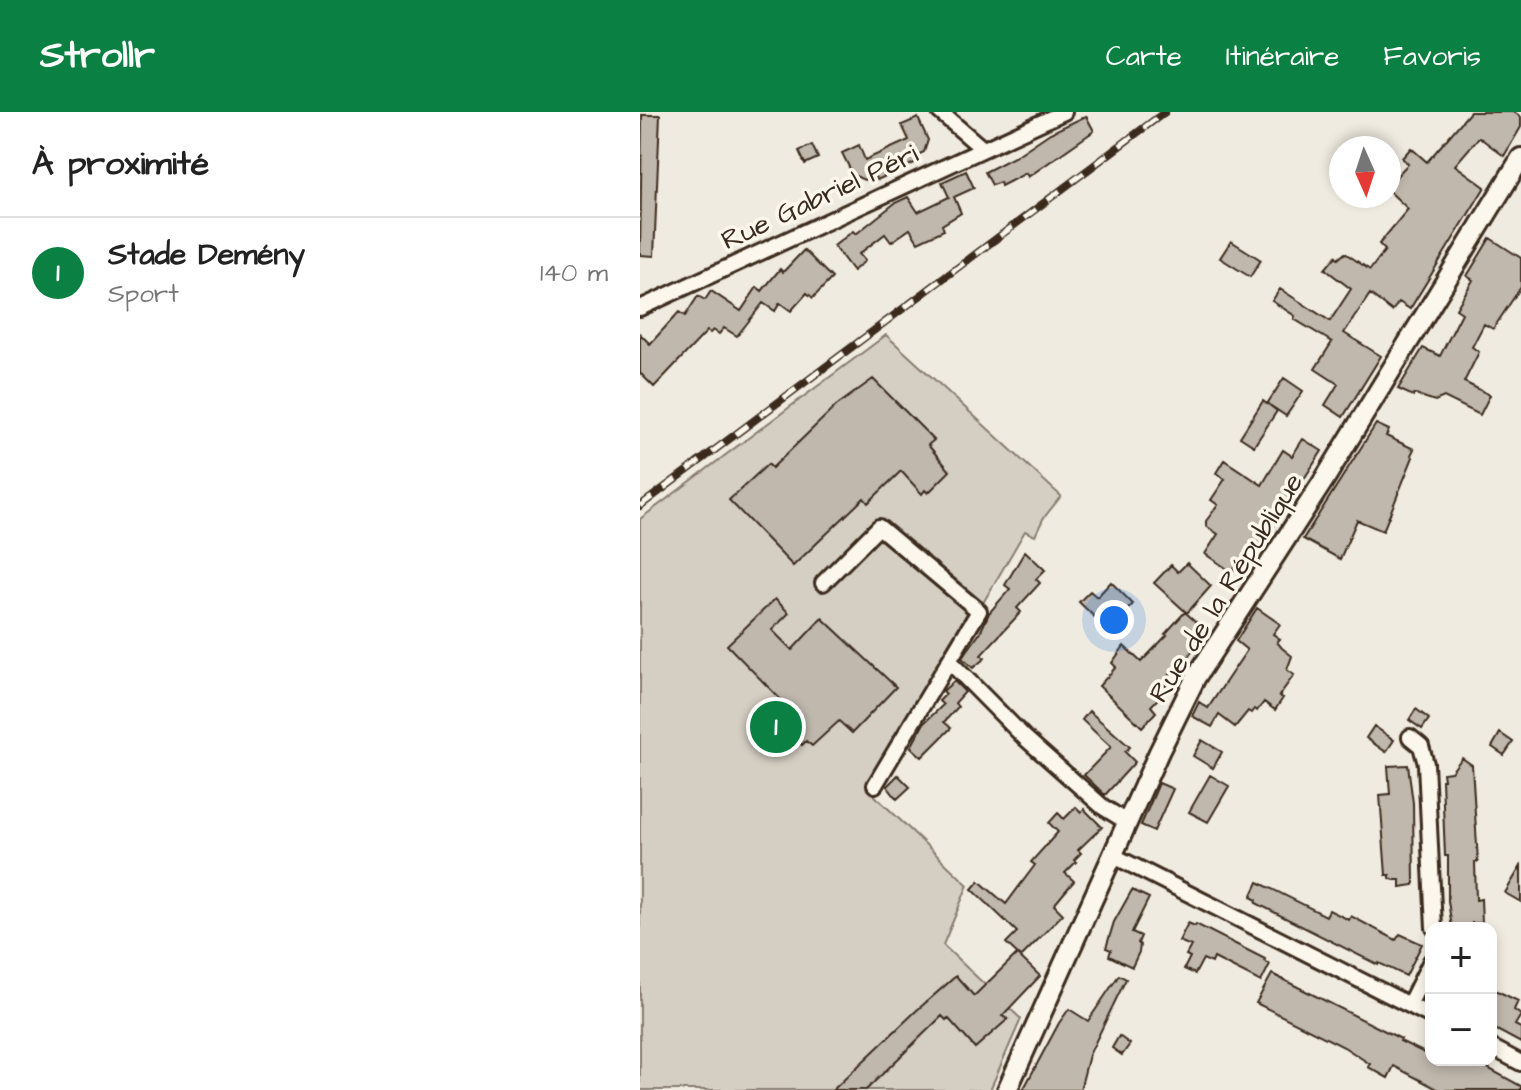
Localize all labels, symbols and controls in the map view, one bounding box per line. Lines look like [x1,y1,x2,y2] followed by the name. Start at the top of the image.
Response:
[40,30,155,82] text: Strollr
[1106,37,1182,76] text: Carte
[1226,37,1339,76] text: Itinéraire
[1383,37,1481,76] text: Favoris
[715,135,924,260] street label: Rue Gabriel Péri
[1329,136,1401,208] north arrow
[32,140,209,188] text: À proximité
[108,234,305,276] text: Stade Demény
[56,255,60,291] text: 1
[540,255,608,291] text: 140 m
[108,276,179,312] text: Sport
[1140,465,1313,710] street label: Rue de la République
[1094,600,1134,640] your location
[750,697,802,757] pin: 1
[1425,922,1497,1066] map controls
[1425,922,1497,994] button: +
[1425,994,1497,1066] button: −

